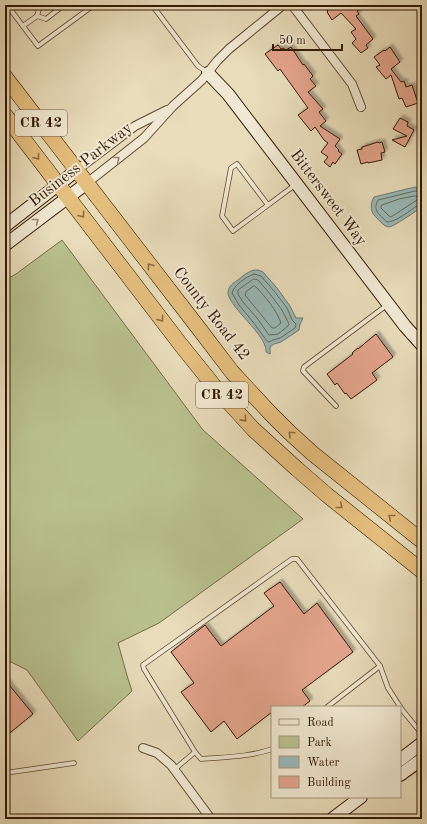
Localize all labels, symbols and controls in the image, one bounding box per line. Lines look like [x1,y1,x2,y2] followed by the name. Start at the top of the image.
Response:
[273,26,342,52] scale bar
[279,34,306,47] text: 50 m
[15,110,67,136] road number: CR 42
[26,120,136,210] street label: Business Parkway
[287,147,370,249] street label: Bittersweet Way
[33,153,40,160] one-way arrow
[113,156,120,163] one-way arrow
[77,211,84,218] one-way arrow
[31,219,38,226] one-way arrow
[148,263,155,270] one-way arrow
[170,265,252,363] street label: County Road 42
[156,314,163,321] one-way arrow
[196,382,248,408] road number: CR 42
[239,414,246,421] one-way arrow
[288,431,296,439] one-way arrow
[336,501,343,508] one-way arrow
[389,515,396,522] one-way arrow
[271,706,401,798] legend
[307,717,334,729] text: Road
[307,737,332,749] text: Park
[307,757,340,769] text: Water
[307,777,351,789] text: Building

